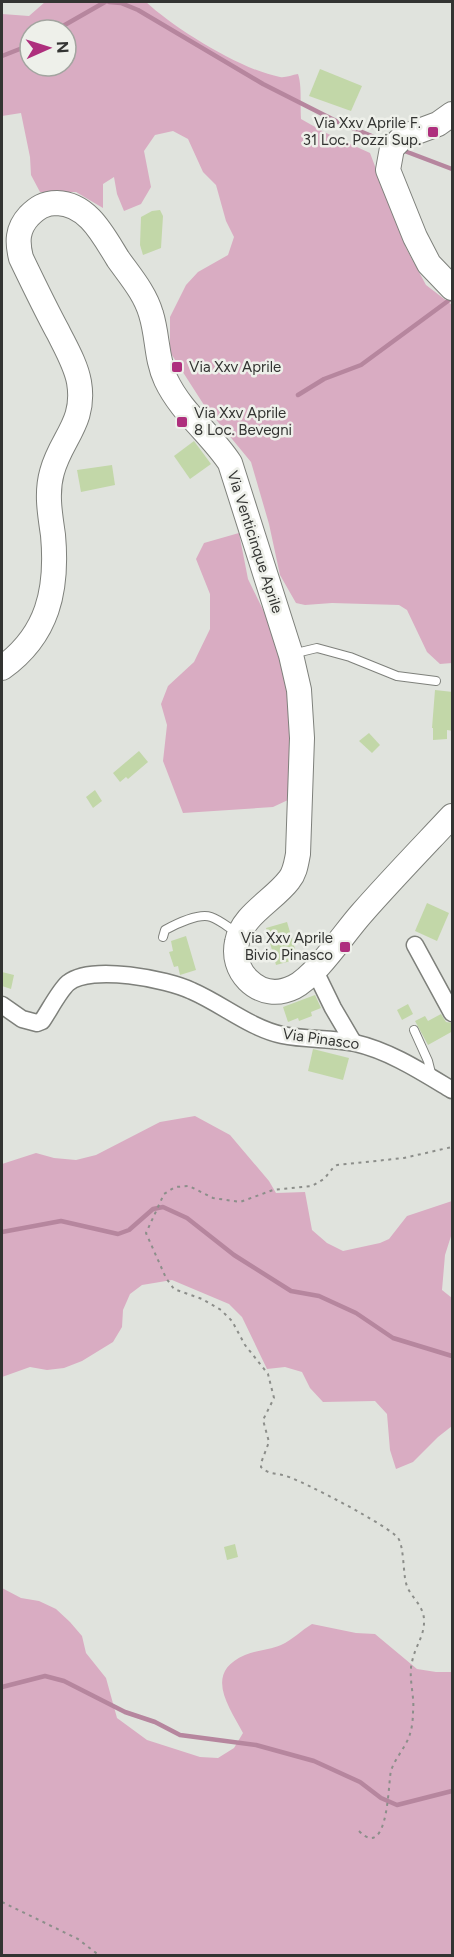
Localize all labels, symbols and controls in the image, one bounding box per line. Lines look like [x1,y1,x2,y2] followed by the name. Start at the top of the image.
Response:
[18,18,78,78] north arrow
[53,41,72,54] text: N
[303,114,421,149] place label: Via Xxv Aprile F. 31 Loc. Pozzi Sup.
[426,125,440,139] marker: Via Xxv Aprile F. 31 Loc. Pozzi Sup.
[189,358,281,376] place label: Via Xxv Aprile
[170,360,184,374] marker: Via Xxv Aprile
[194,404,292,439] place label: Via Xxv Aprile 8 Loc. Bevegni
[175,415,189,429] marker: Via Xxv Aprile 8 Loc. Bevegni
[223,469,287,615] street label: Via Venticinque Aprile
[241,929,333,964] place label: Via Xxv Aprile Bivio Pinasco
[338,940,352,954] marker: Via Xxv Aprile Bivio Pinasco
[282,1025,361,1053] street label: Via Pinasco

